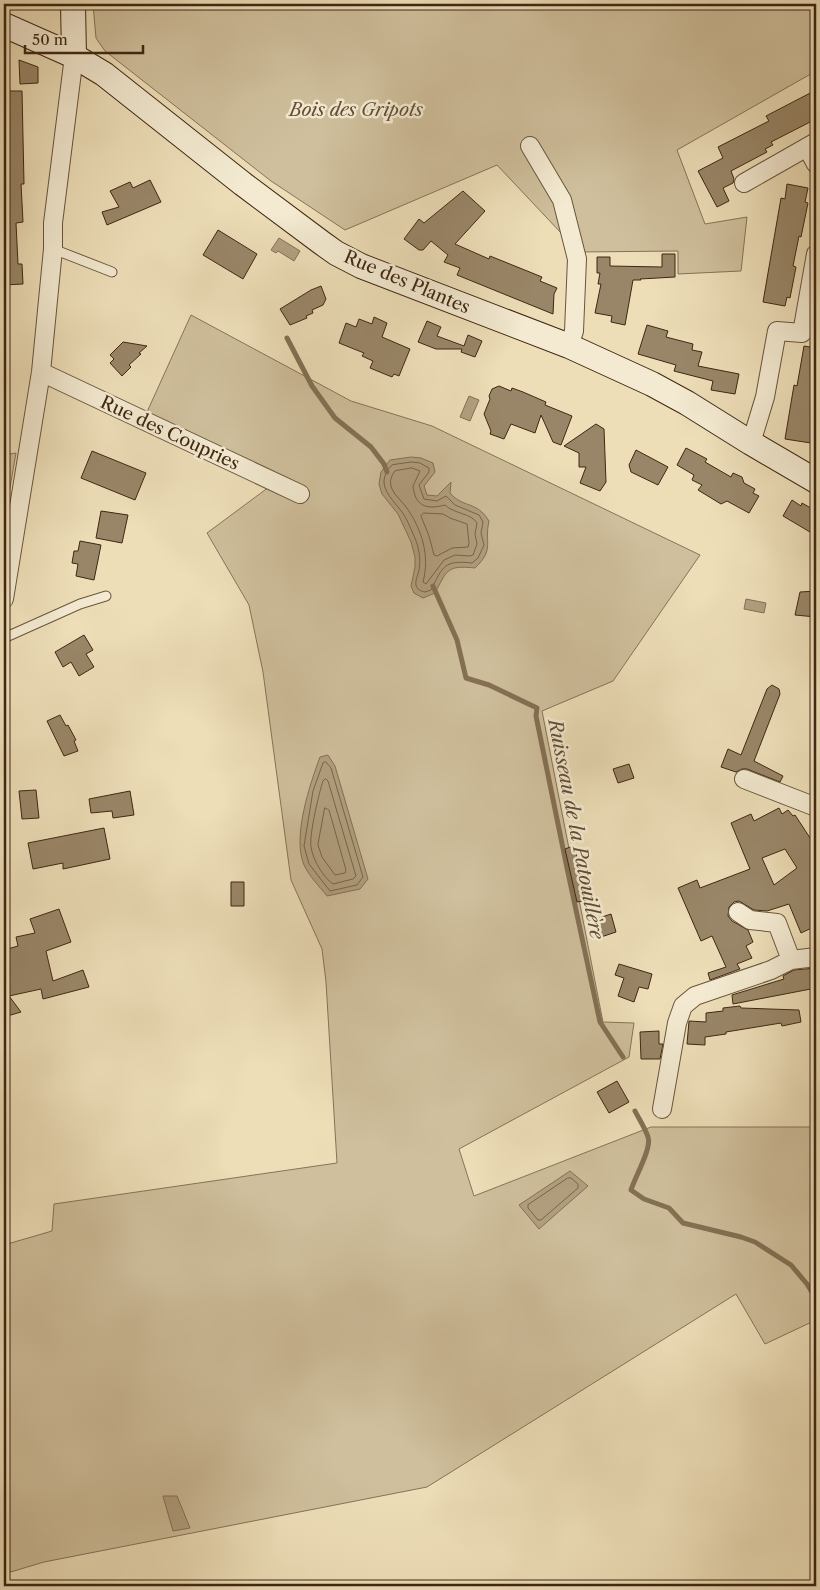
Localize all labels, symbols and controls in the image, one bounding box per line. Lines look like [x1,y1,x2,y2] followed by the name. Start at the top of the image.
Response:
[25,22,142,54] scale bar
[32,30,68,49] text: 50 m
[287,99,423,121] park label: Bois des Gripots
[341,245,473,319] street label: Rue des Plantes
[97,391,243,475] street label: Rue des Coupries
[543,715,609,942] water label: Ruisseau de la Patouillère

